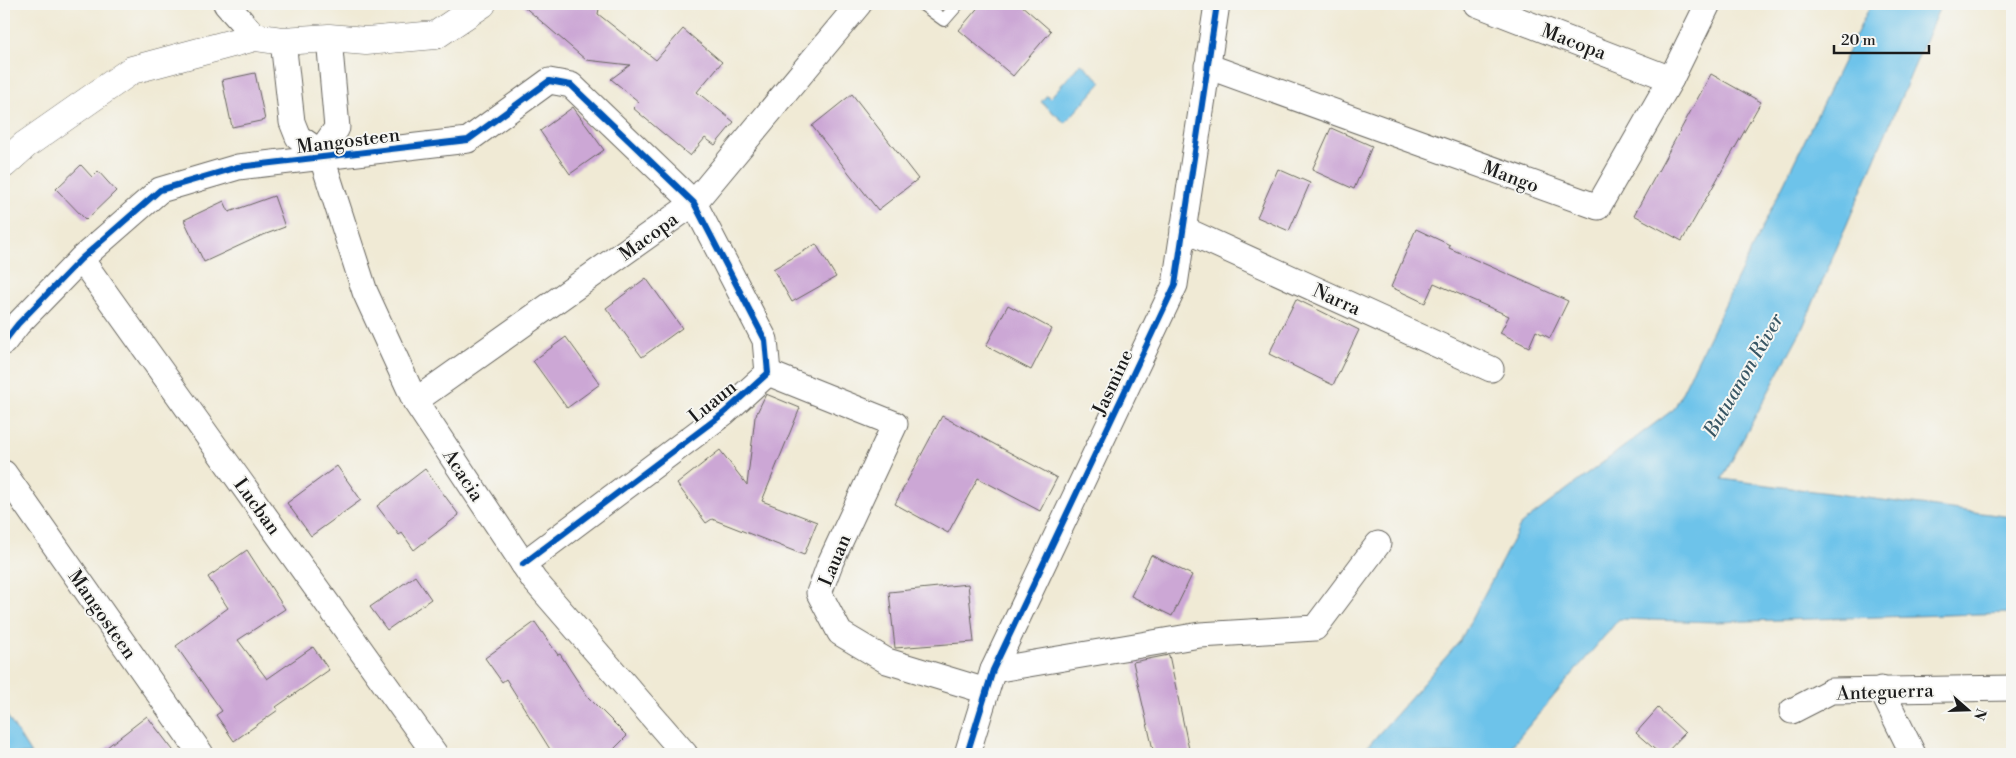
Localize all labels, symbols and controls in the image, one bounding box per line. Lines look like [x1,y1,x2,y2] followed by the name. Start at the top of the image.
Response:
[1538,19,1610,65] street label: Macopa
[1834,22,1928,54] scale bar
[1841,31,1876,50] text: 20 m
[295,123,401,159] street label: Mangosteen
[1479,156,1542,198] street label: Mango
[614,207,683,266] street label: Macopa
[1309,279,1365,321] street label: Narra
[1698,309,1790,443] water label: Butuanon River
[1087,346,1139,420] street label: Jasmine
[684,375,742,428] street label: Luaun
[437,444,489,506] street label: Acacia
[228,473,286,540] street label: Lucban
[813,531,857,590] street label: Lauan
[63,565,142,664] street label: Mangosteen
[1835,678,1934,706] street label: Anteguerra
[1944,686,1994,736] north arrow
[1969,706,1990,722] text: N

